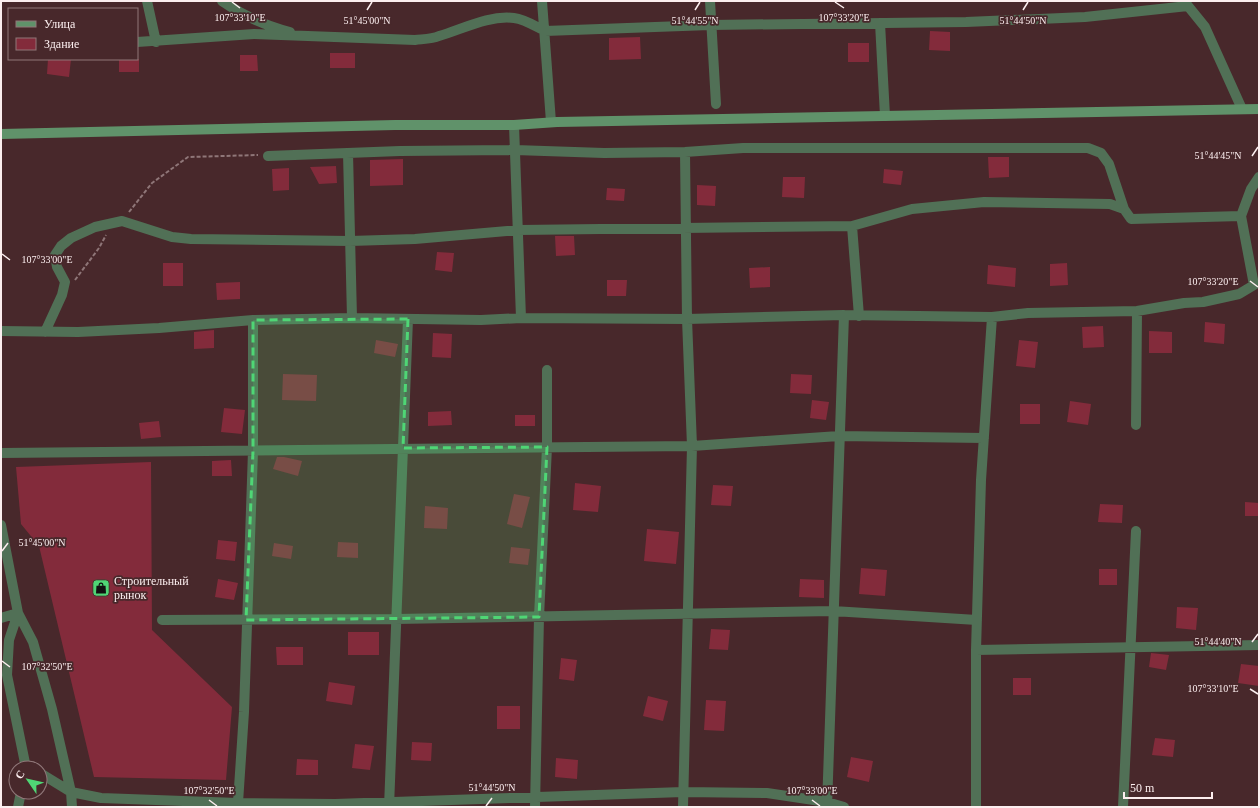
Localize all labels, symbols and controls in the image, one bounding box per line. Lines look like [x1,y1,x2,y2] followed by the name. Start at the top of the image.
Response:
[8,8,138,60] legend
[215,12,266,23] text: 107°33'10"E
[819,12,870,23] text: 107°33'20"E
[343,15,391,26] text: 51°45'00"N
[671,15,719,26] text: 51°44'55"N
[999,15,1047,26] text: 51°44'50"N
[44,17,76,31] text: Улица
[44,37,79,51] text: Здание
[1194,150,1242,161] text: 51°44'45"N
[22,254,73,265] text: 107°33'00"E
[1188,276,1239,287] text: 107°33'20"E
[18,537,66,548] text: 51°45'00"N
[114,574,189,602] place label: Строительный рынок
[91,578,111,598] shop icon: Строительный рынок
[1194,636,1242,647] text: 51°44'40"N
[22,661,73,672] text: 107°32'50"E
[1188,683,1239,694] text: 107°33'10"E
[8,760,48,800] north arrow
[13,768,27,781] text: С
[1124,774,1212,800] scale bar
[1130,781,1155,795] text: 50 m
[468,782,516,793] text: 51°44'50"N
[184,785,235,796] text: 107°32'50"E
[787,785,838,796] text: 107°33'00"E

